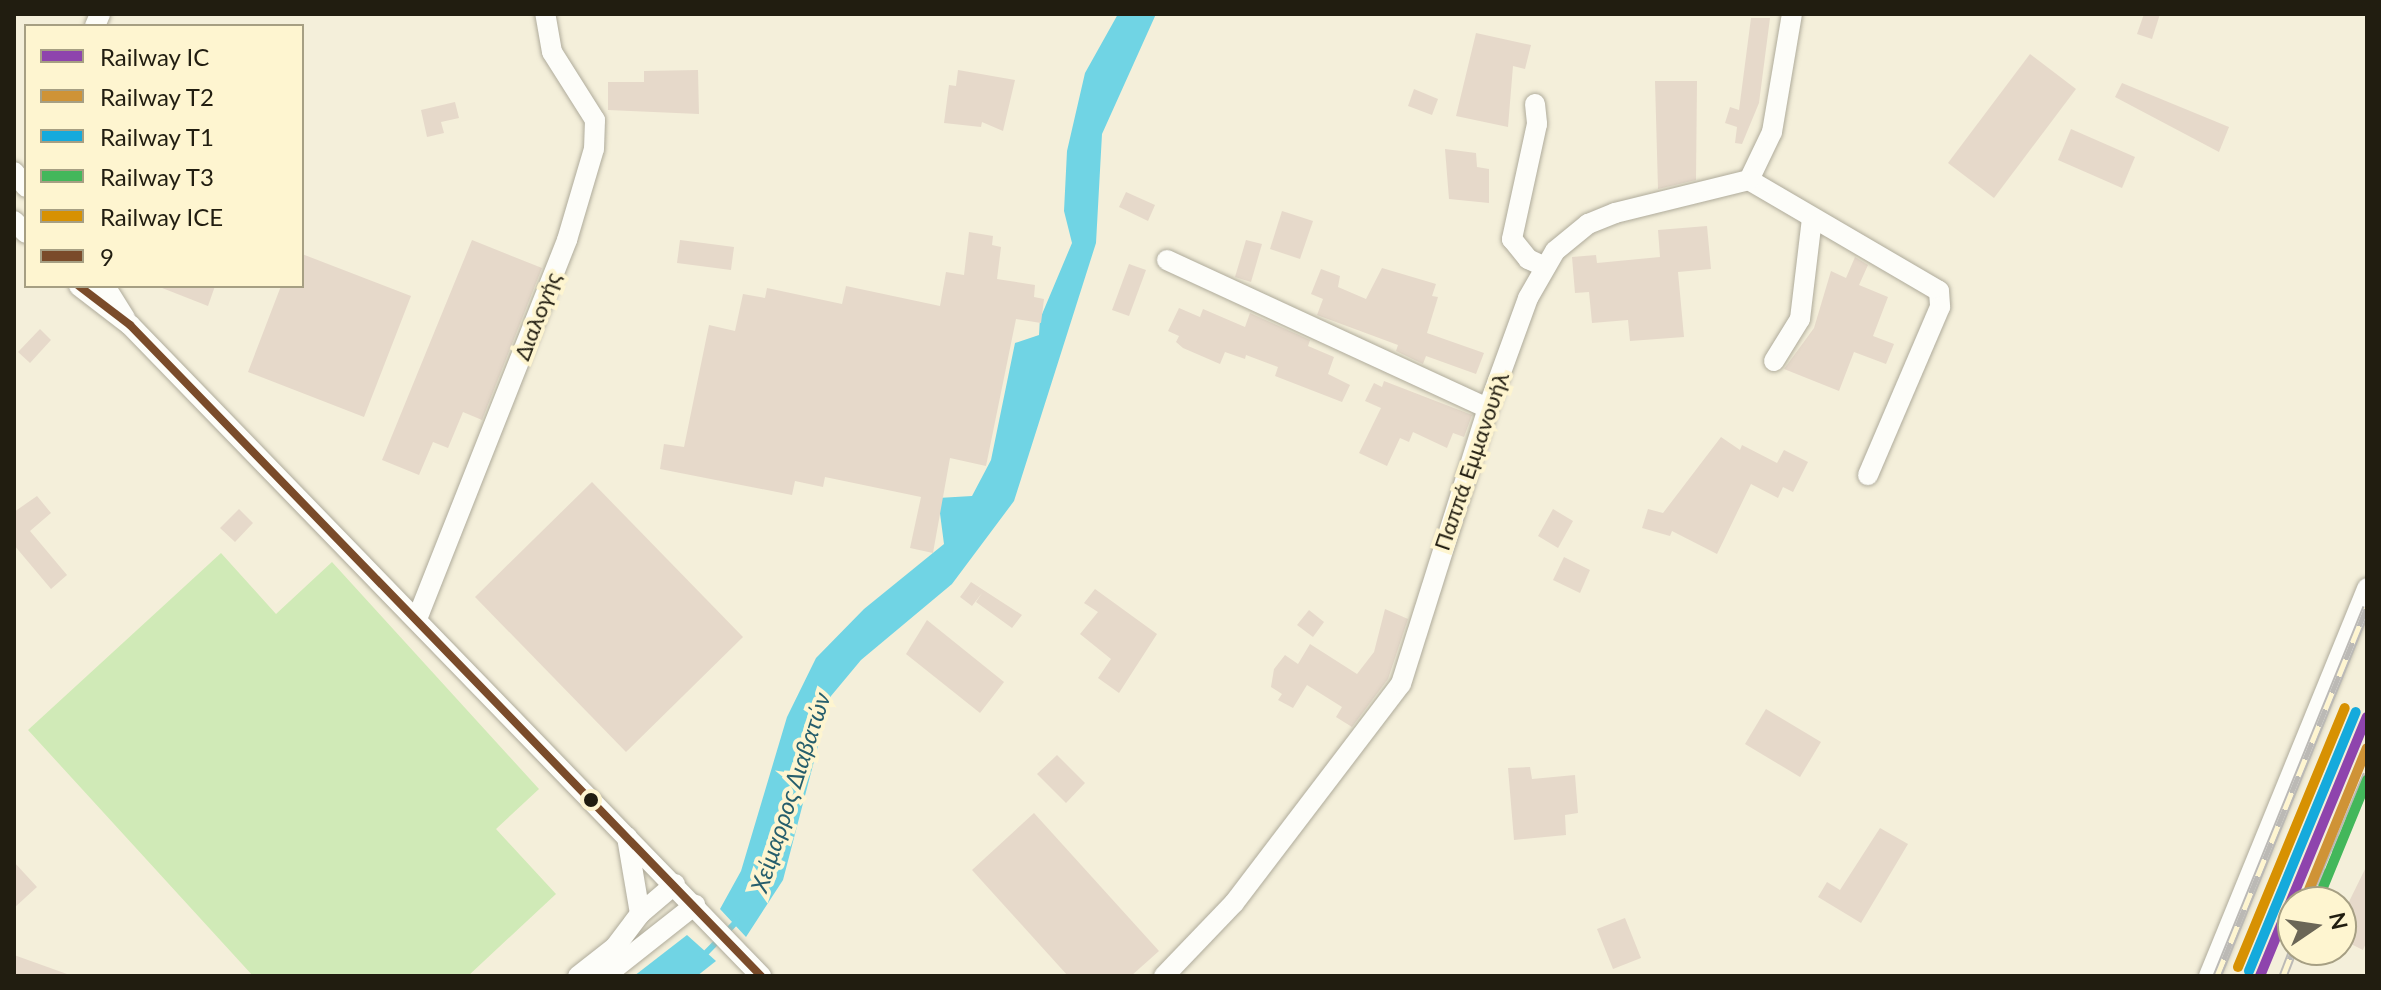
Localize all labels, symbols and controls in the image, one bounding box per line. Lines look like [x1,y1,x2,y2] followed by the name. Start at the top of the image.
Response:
[24,24,304,288] legend
[100,42,209,71] text: Railway IC
[100,82,214,111] text: Railway T2
[100,122,214,151] text: Railway T1
[100,162,214,191] text: Railway T3
[100,202,223,231] text: Railway ICE
[100,242,114,271] text: 9
[508,268,566,364] street label: Διαλογής
[1428,368,1514,554] street label: Παππά Εμμανουήλ
[744,688,836,896] water label: Χείμαρρος Διαβατών
[583,792,599,808] unlabelled marker
[2277,886,2357,966] north arrow
[2324,910,2354,932] text: N

